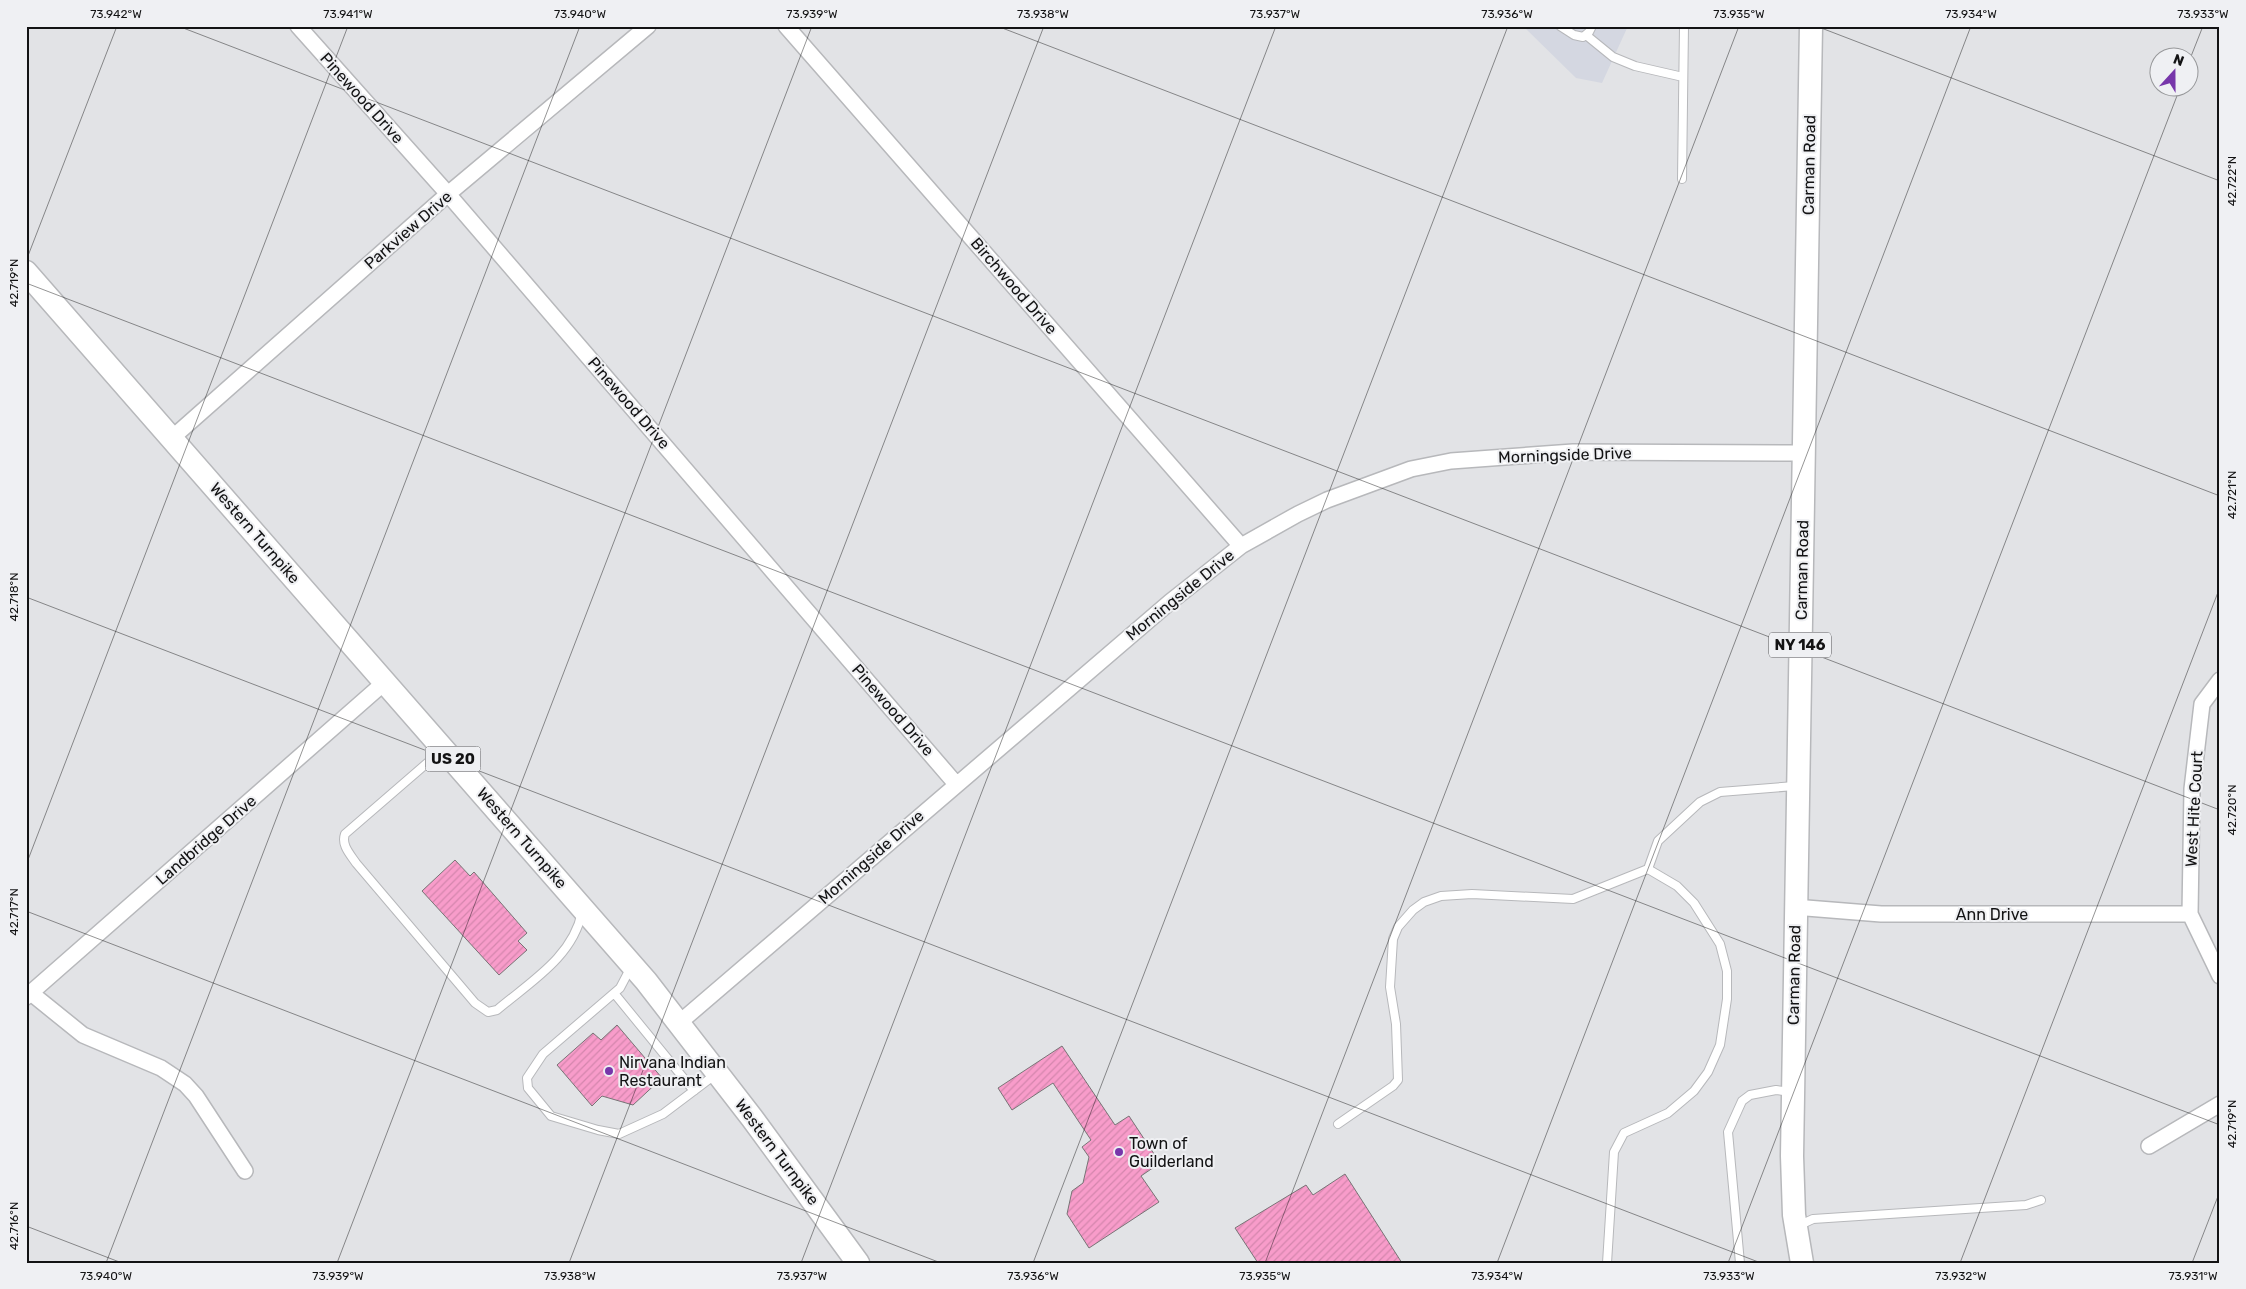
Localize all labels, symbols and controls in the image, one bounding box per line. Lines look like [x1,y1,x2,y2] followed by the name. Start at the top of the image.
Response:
[90,7,142,21] text: 73.942°W
[323,7,373,21] text: 73.941°W
[554,7,606,21] text: 73.940°W
[786,7,838,21] text: 73.939°W
[1017,7,1069,21] text: 73.938°W
[1250,7,1301,21] text: 73.937°W
[1481,7,1533,21] text: 73.936°W
[1713,7,1765,21] text: 73.935°W
[1945,7,1997,21] text: 73.934°W
[2177,7,2229,21] text: 73.933°W
[2148,48,2198,98] north arrow
[316,49,408,147] street label: Pinewood Drive
[2171,51,2186,70] text: N
[1799,115,1819,215] street label: Carman Road
[2225,156,2239,206] text: 42.722°N
[360,187,456,273] street label: Parkview Drive
[967,234,1061,338] street label: Birchwood Drive
[7,259,21,307] text: 42.719°N
[584,353,674,453] street label: Pinewood Drive
[1498,443,1632,467] street label: Morningside Drive
[2225,471,2239,519] text: 42.721°N
[206,479,304,587] street label: Western Turnpike
[1792,520,1812,620] street label: Carman Road
[1122,546,1238,644] street label: Morningside Drive
[7,572,21,622] text: 42.718°N
[1769,632,1831,658] road number: NY 146
[848,660,938,760] street label: Pinewood Drive
[426,746,480,772] road number: US 20
[2181,751,2207,867] street label: West Hite Court
[473,784,571,892] street label: Western Turnpike
[2225,785,2239,835] text: 42.720°N
[152,791,260,889] street label: Landbridge Drive
[814,806,928,908] street label: Morningside Drive
[7,888,21,936] text: 42.717°N
[1956,905,2028,924] street label: Ann Drive
[1784,925,1804,1025] street label: Carman Road
[619,1053,726,1090] place label: Nirvana Indian Restaurant
[603,1065,615,1077] marker: Nirvana Indian Restaurant
[731,1095,823,1209] street label: Western Turnpike
[2225,1100,2239,1148] text: 42.719°N
[1129,1134,1214,1171] place label: Town of Guilderland
[1113,1146,1125,1158] marker: Town of Guilderland
[7,1202,21,1250] text: 42.716°N
[80,1269,132,1283] text: 73.940°W
[312,1269,364,1283] text: 73.939°W
[544,1269,596,1283] text: 73.938°W
[777,1269,828,1283] text: 73.937°W
[1007,1269,1059,1283] text: 73.936°W
[1239,1269,1291,1283] text: 73.935°W
[1471,1269,1523,1283] text: 73.934°W
[1703,1269,1755,1283] text: 73.933°W
[1935,1269,1987,1283] text: 73.932°W
[2168,1269,2218,1283] text: 73.931°W

